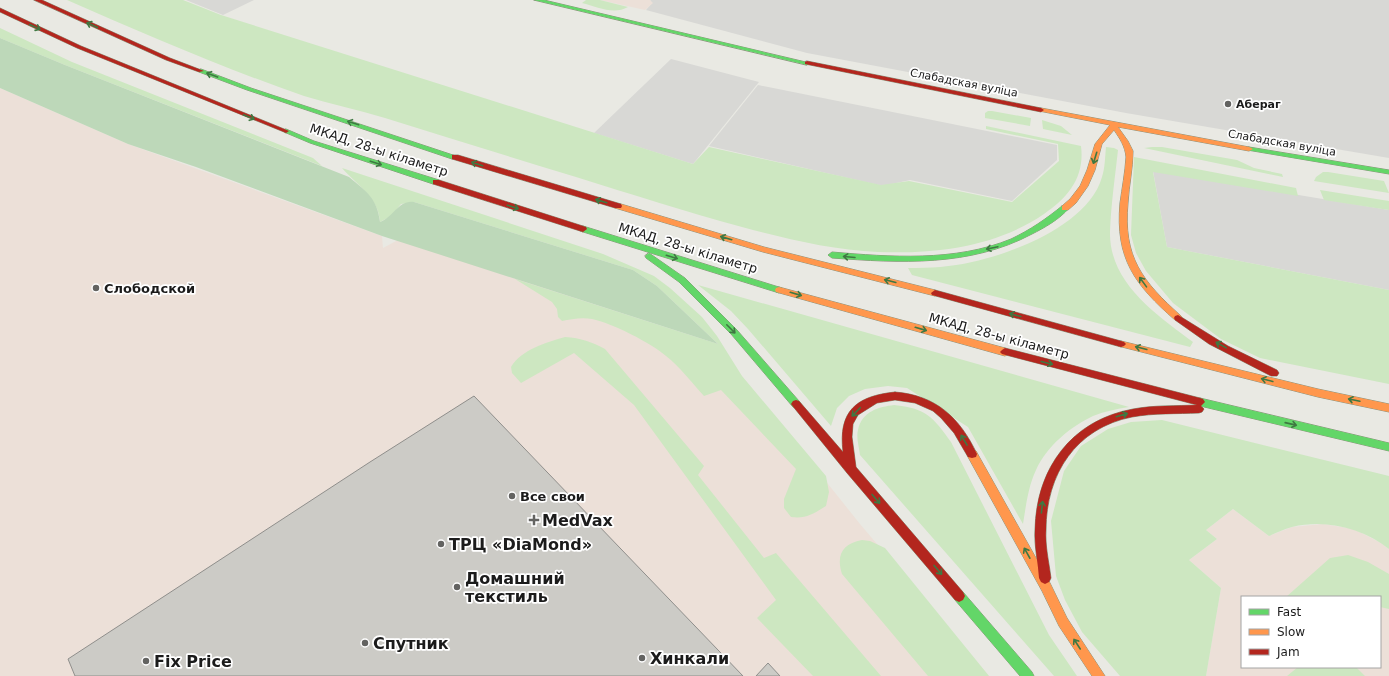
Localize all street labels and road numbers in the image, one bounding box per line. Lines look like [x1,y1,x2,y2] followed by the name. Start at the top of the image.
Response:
[909,66,1019,100] street label: Слабадская вуліца
[308,120,450,180] street label: МКАД, 28-ы кіламетр
[1227,127,1337,159] street label: Слабадская вуліца
[617,220,759,276] street label: МКАД, 28-ы кіламетр
[927,310,1071,362] street label: МКАД, 28-ы кіламетр

